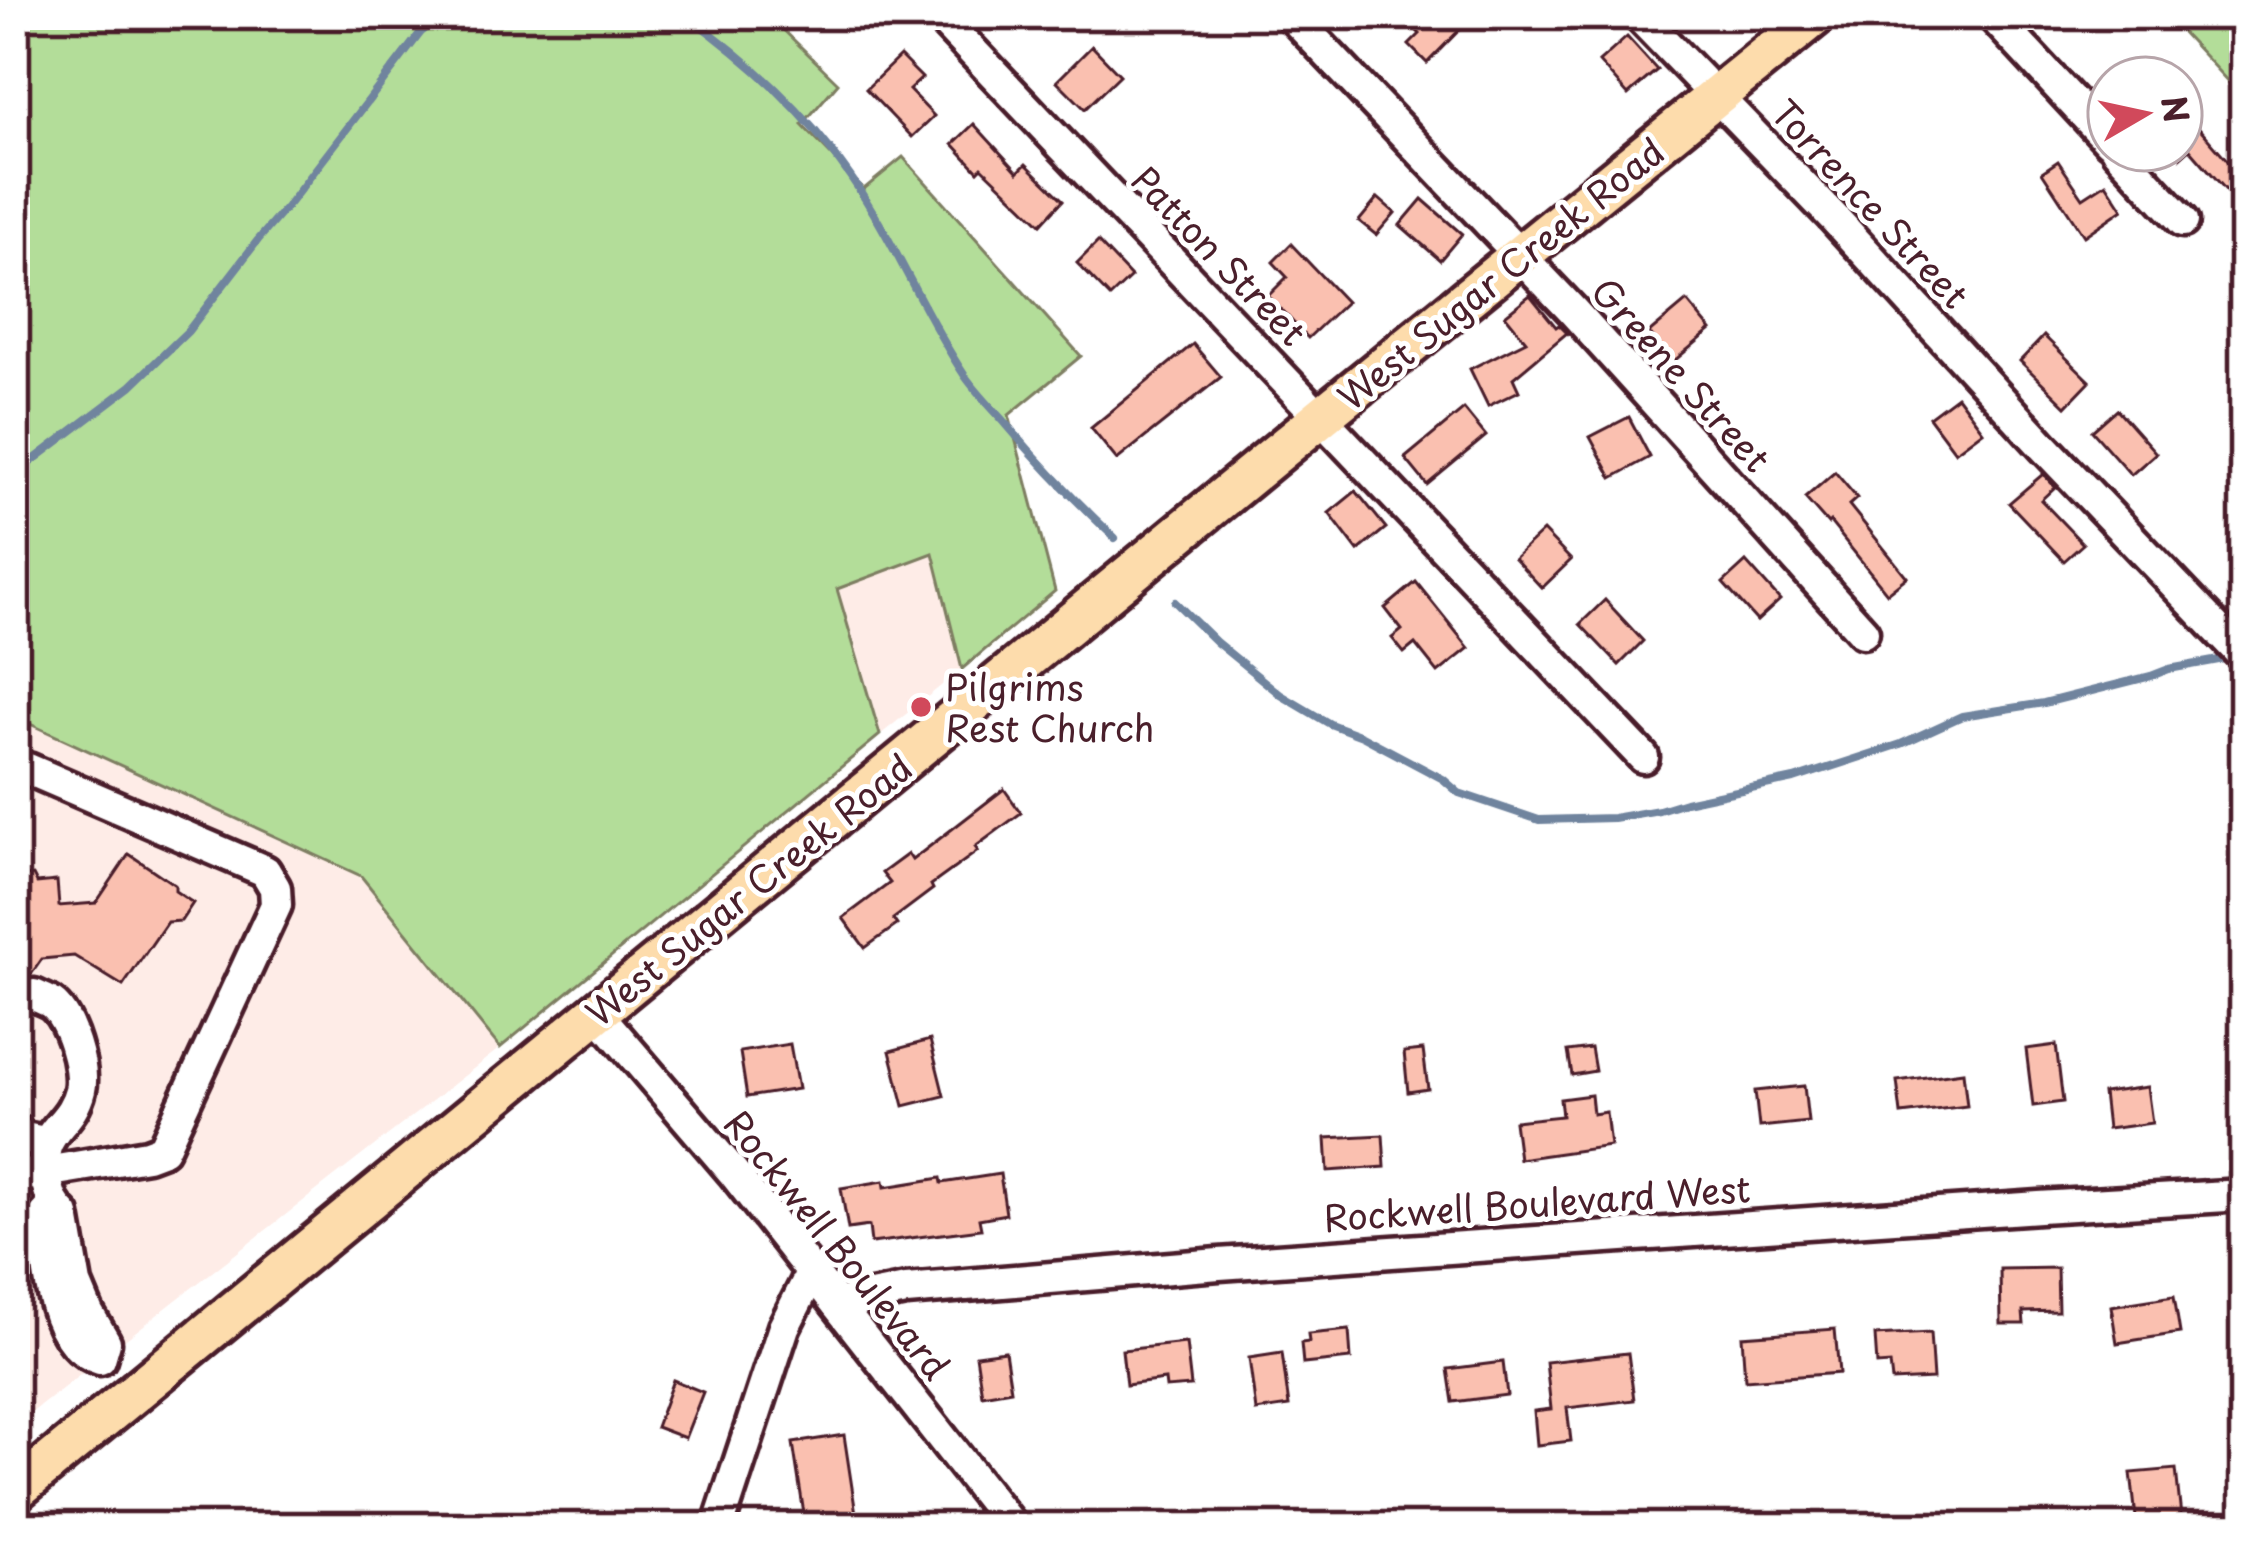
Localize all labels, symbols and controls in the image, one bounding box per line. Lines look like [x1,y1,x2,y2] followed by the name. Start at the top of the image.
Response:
[2085,54,2205,174] north arrow
[1760,86,1982,320] street label: Torrence Street
[2150,92,2203,126] text: N
[1325,124,1675,422] street label: West Sugar Creek Road
[1120,153,1320,357] street label: Patton Street
[1580,265,1784,483] street label: Greene Street
[945,659,1154,754] place label: Pilgrims Rest Church
[908,694,934,720] marker: Pilgrims Rest Church
[573,740,923,1038] street label: West Sugar Creek Road
[712,1098,964,1390] street label: Rockwell Boulevard
[1322,1160,1752,1244] street label: Rockwell Boulevard West

